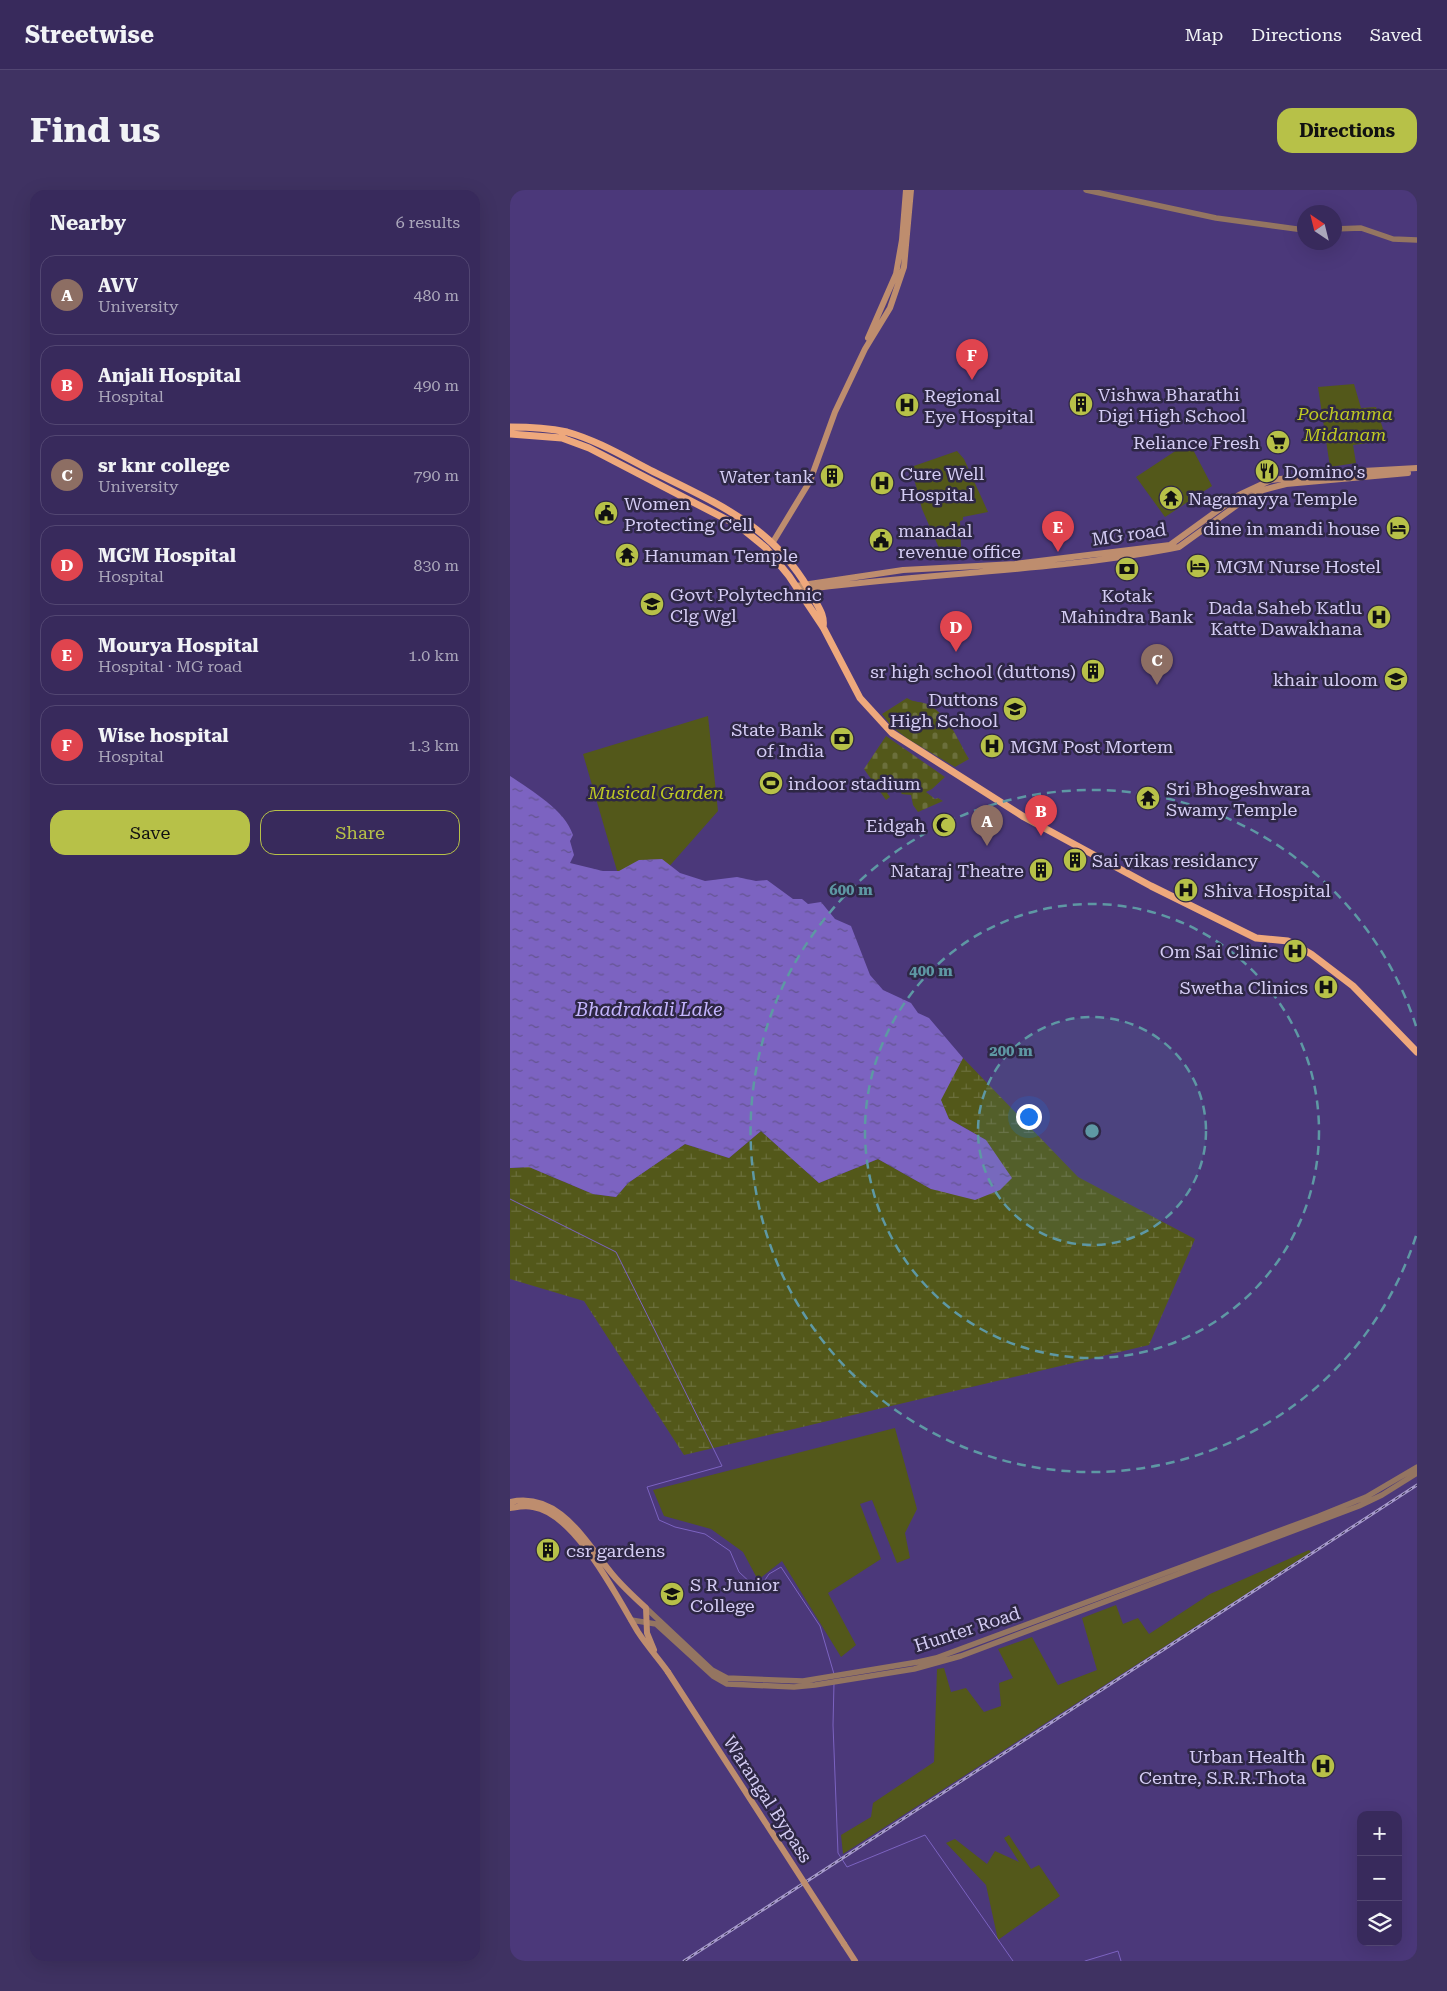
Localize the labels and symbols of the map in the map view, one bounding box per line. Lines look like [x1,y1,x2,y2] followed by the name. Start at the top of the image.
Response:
[1297,205,1342,250] north arrow
[956,339,988,380] pin: F
[1098,384,1247,426] place label: Vishwa Bharathi Digi High School
[924,385,1034,427] place label: Regional Eye Hospital
[1068,391,1094,417] building icon: Vishwa Bharathi Digi High School
[894,392,920,418] hospital icon: Regional Eye Hospital
[1296,403,1393,445] park label: Pochamma Midanam
[1265,429,1291,455] supermarket icon: Reliance Fresh
[1133,432,1260,453] place label: Reliance Fresh
[1254,458,1280,484] restaurant icon: Domino's
[1284,461,1365,482] place label: Domino's
[819,463,845,489] building icon: Water tank
[900,463,985,505] place label: Cure Well Hospital
[719,466,814,487] place label: Water tank
[869,470,895,496] hospital icon: Cure Well Hospital
[1158,485,1184,511] temple icon: Nagamayya Temple
[1188,488,1357,509] place label: Nagamayya Temple
[624,493,754,535] place label: Women Protecting Cell
[593,500,619,526] public building icon: Women Protecting Cell
[1042,511,1074,552] pin: E
[1385,515,1411,541] hotel icon: dine in mandi house
[1090,518,1168,550] street label: MG road
[1203,518,1380,539] place label: dine in mandi house
[898,520,1021,562] place label: manadal revenue office
[868,527,894,553] public building icon: manadal revenue office
[614,542,640,568] temple icon: Hanuman Temple
[644,545,798,566] place label: Hanuman Temple
[1185,553,1211,579] hotel icon: MGM Nurse Hostel
[1114,556,1140,582] bank icon: Kotak Mahindra Bank
[1216,556,1381,577] place label: MGM Nurse Hostel
[670,584,822,626] place label: Govt Polytechnic Clg Wgl
[1060,585,1194,627] place label: Kotak Mahindra Bank
[639,591,665,617] school or university icon: Govt Polytechnic Clg Wgl
[1208,597,1362,639] place label: Dada Saheb Katlu Katte Dawakhana
[1366,604,1392,630] hospital icon: Dada Saheb Katlu Katte Dawakhana
[940,611,972,652] pin: D
[1141,644,1173,685] pin: C
[1080,658,1106,684] building icon: sr high school (duttons)
[870,661,1076,682] place label: sr high school (duttons)
[1383,666,1409,692] school or university icon: khair uloom
[1273,669,1378,690] place label: khair uloom
[890,689,998,731] place label: Duttons High School
[1002,696,1028,722] school or university icon: Duttons High School
[731,719,824,761] place label: State Bank of India
[829,726,855,752] bank icon: State Bank of India
[979,733,1005,759] hospital icon: MGM Post Mortem
[1010,736,1173,757] place label: MGM Post Mortem
[758,770,784,796] sports icon: indoor stadium
[788,773,921,794] place label: indoor stadium
[1166,778,1311,820] place label: Sri Bhogeshwara Swamy Temple
[587,782,724,803] park label: Musical Garden
[1135,785,1161,811] temple icon: Sri Bhogeshwara Swamy Temple
[1025,795,1057,836] pin: B
[971,805,1003,846] pin: A
[931,812,957,838] mosque icon: Eidgah
[866,815,926,836] place label: Eidgah
[1062,847,1088,873] building icon: Sai vikas residancy
[1092,850,1259,871] place label: Sai vikas residancy
[1028,857,1054,883] building icon: Nataraj Theatre
[890,860,1024,881] place label: Nataraj Theatre
[1173,877,1199,903] hospital icon: Shiva Hospital
[1204,880,1331,901] place label: Shiva Hospital
[829,881,873,899] text: 600 m
[1282,938,1308,964] hospital icon: Om Sai Clinic
[1160,941,1278,962] place label: Om Sai Clinic
[909,962,953,980] text: 400 m
[1313,974,1339,1000] hospital icon: Swetha Clinics
[1179,977,1308,998] place label: Swetha Clinics
[574,998,723,1021] water label: Bhadrakali Lake
[989,1042,1033,1060] text: 200 m
[1016,1104,1042,1130] your location
[1083,1122,1101,1140] centre of rings
[535,1537,561,1563] building icon: csr gardens
[566,1540,665,1561] place label: csr gardens
[690,1574,780,1616] place label: S R Junior College
[659,1581,685,1607] school or university icon: S R Junior College
[911,1602,1023,1656] street label: Hunter Road
[719,1732,817,1866] street label: Warangal Bypass
[1139,1746,1306,1788] place label: Urban Health Centre, S.R.R.Thota
[1310,1753,1336,1779] hospital icon: Urban Health Centre, S.R.R.Thota

